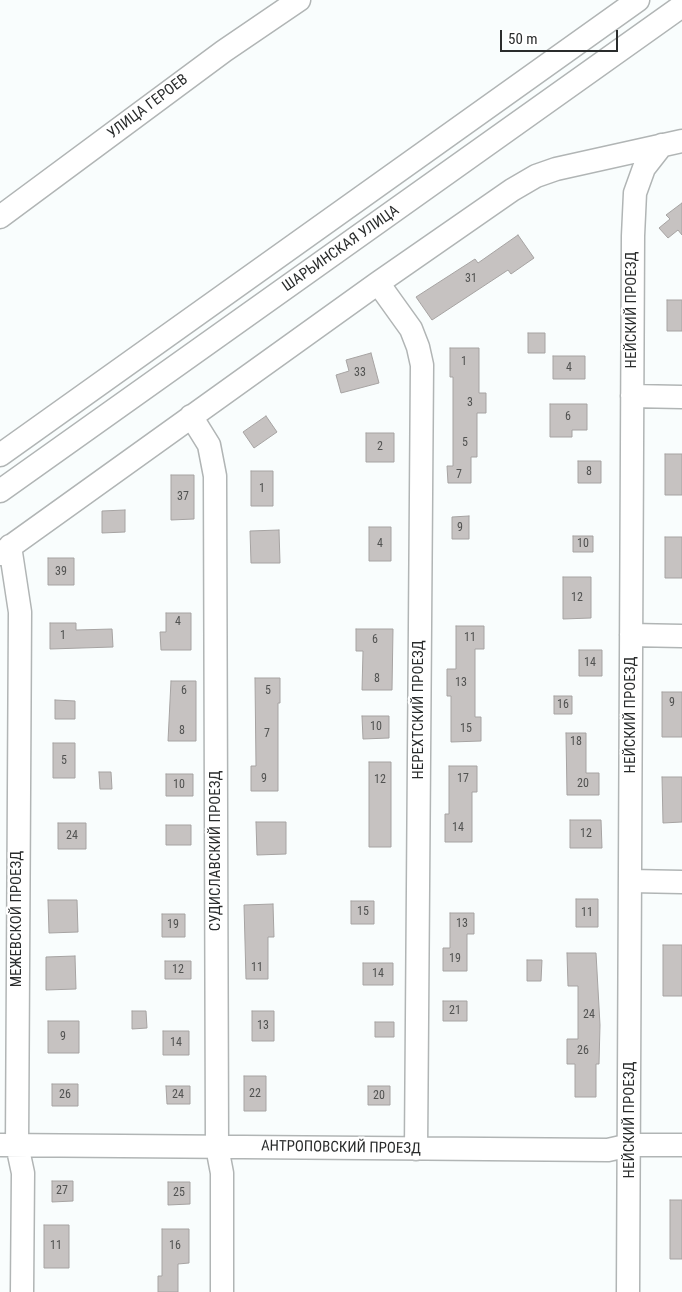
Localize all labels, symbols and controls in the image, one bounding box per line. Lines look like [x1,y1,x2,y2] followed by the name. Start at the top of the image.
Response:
[502,20,620,52] scale bar
[508,30,538,48] text: 50 m
[104,71,192,143] street label: УЛИЦА ГЕРОЕВ
[279,202,403,296] street label: ШАРЬИНСКАЯ УЛИЦА
[623,252,641,368] street label: НЕЙСКИЙ ПРОЕЗД
[465,272,477,286] house number: 31
[461,355,467,369] house number: 1
[566,361,572,375] house number: 4
[354,366,366,380] house number: 33
[467,396,473,410] house number: 3
[565,410,571,424] house number: 6
[462,436,468,450] house number: 5
[377,440,383,454] house number: 2
[586,465,592,479] house number: 8
[456,468,462,482] house number: 7
[259,482,265,496] house number: 1
[177,490,189,504] house number: 37
[457,521,463,535] house number: 9
[377,537,383,551] house number: 4
[577,537,589,551] house number: 10
[55,565,67,579] house number: 39
[571,591,583,605] house number: 12
[175,615,181,629] house number: 4
[60,629,66,643] house number: 1
[464,631,476,645] house number: 11
[372,633,378,647] house number: 6
[410,640,428,780] street label: НЕРЕХТСКИЙ ПРОЕЗД
[584,656,596,670] house number: 14
[622,657,640,773] street label: НЕЙСКИЙ ПРОЕЗД
[374,672,380,686] house number: 8
[455,676,467,690] house number: 13
[181,684,187,698] house number: 6
[265,684,271,698] house number: 5
[669,696,675,710] house number: 9
[557,698,569,712] house number: 16
[370,720,382,734] house number: 10
[460,722,472,736] house number: 15
[179,724,185,738] house number: 8
[264,727,270,741] house number: 7
[570,735,582,749] house number: 18
[61,754,67,768] house number: 5
[207,771,225,931] street label: СУДИСЛАВСКИЙ ПРОЕЗД
[261,772,267,786] house number: 9
[457,772,469,786] house number: 17
[374,773,386,787] house number: 12
[577,777,589,791] house number: 20
[173,778,185,792] house number: 10
[452,821,464,835] house number: 14
[580,827,592,841] house number: 12
[66,829,78,843] house number: 24
[8,851,26,987] street label: МЕЖЕВСКОЙ ПРОЕЗД
[357,905,369,919] house number: 15
[581,906,593,920] house number: 11
[456,917,468,931] house number: 13
[167,918,179,932] house number: 19
[449,952,461,966] house number: 19
[251,961,263,975] house number: 11
[172,963,184,977] house number: 12
[372,967,384,981] house number: 14
[449,1004,461,1018] house number: 21
[583,1008,595,1022] house number: 24
[257,1019,269,1033] house number: 13
[60,1030,66,1044] house number: 9
[170,1036,182,1050] house number: 14
[577,1044,589,1058] house number: 26
[621,1062,639,1178] street label: НЕЙСКИЙ ПРОЕЗД
[249,1087,261,1101] house number: 22
[59,1088,71,1102] house number: 26
[172,1088,184,1102] house number: 24
[373,1089,385,1103] house number: 20
[261,1138,421,1158] street label: АНТРОПОВСКИЙ ПРОЕЗД
[56,1184,68,1198] house number: 27
[173,1186,185,1200] house number: 25
[50,1239,62,1253] house number: 11
[169,1239,181,1253] house number: 16

